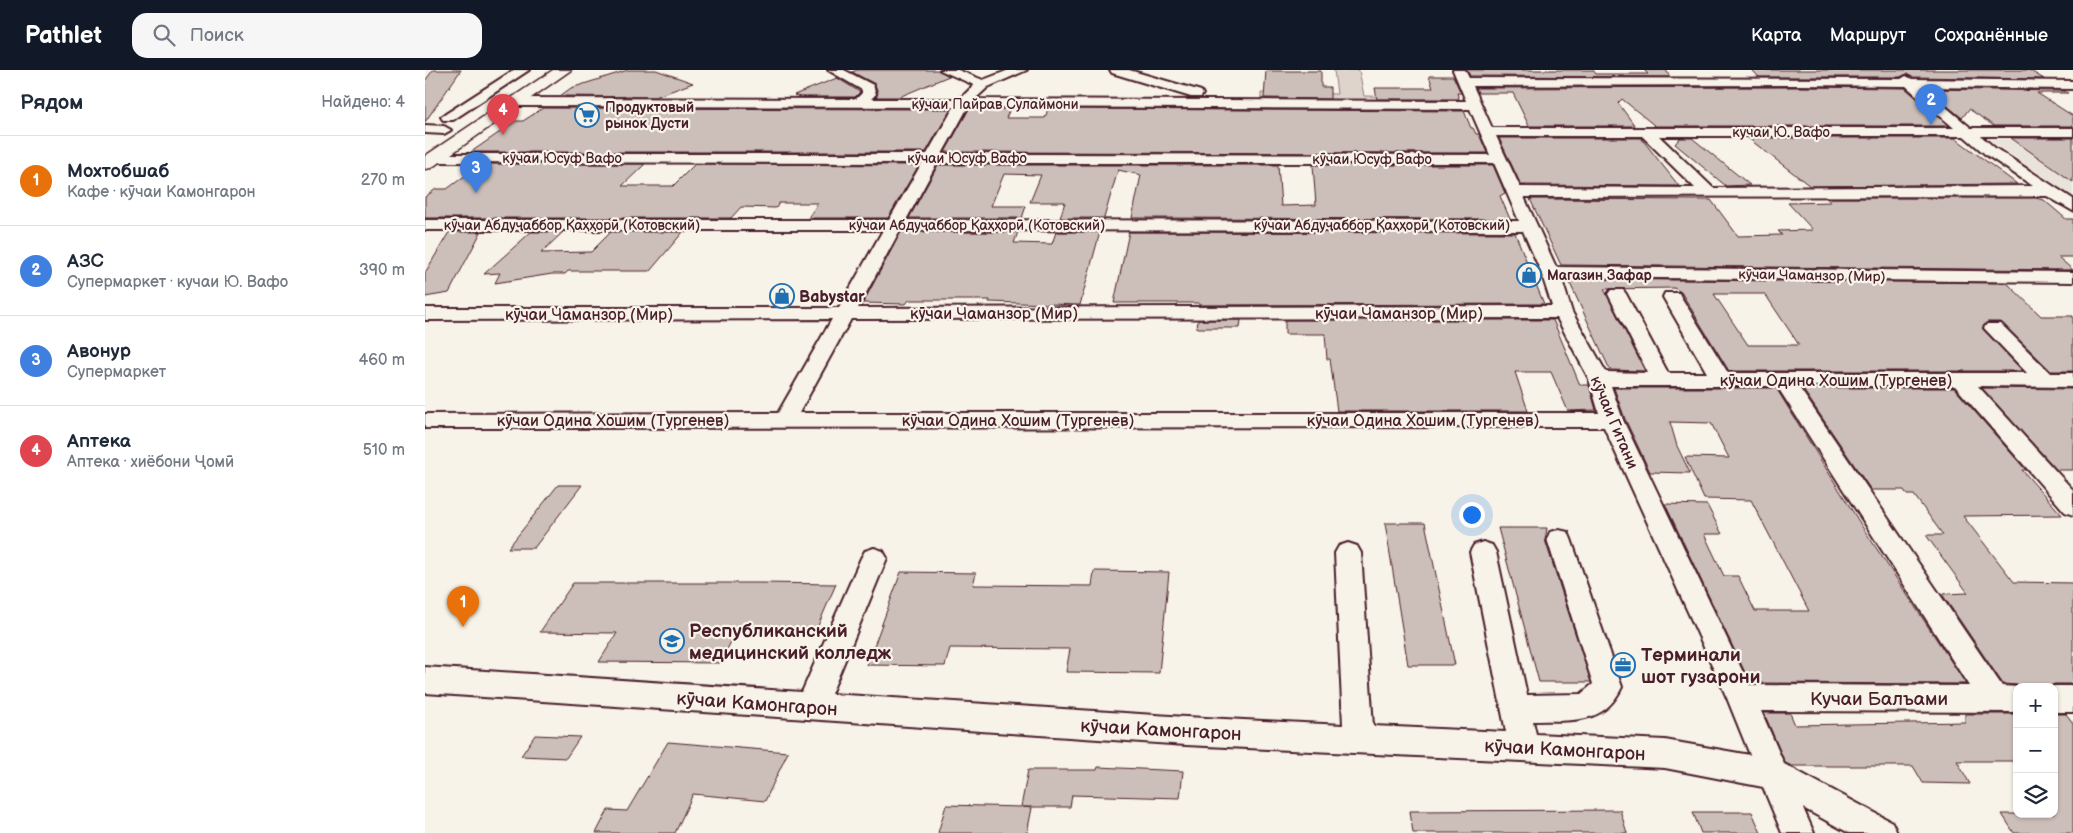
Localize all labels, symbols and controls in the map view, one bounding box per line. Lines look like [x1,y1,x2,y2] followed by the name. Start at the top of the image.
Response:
[132,13,482,58] search box
[25,21,102,50] text: Pathlet
[150,21,178,49] icon: search
[190,24,244,47] text: Поиск
[1751,25,1802,46] text: Карта
[1830,25,1906,46] text: Маршрут
[1934,25,2048,46] text: Сохранённые
[1915,84,1947,125] pin: 2
[20,90,83,115] text: Рядом
[321,93,405,112] text: Найдено: 4
[487,94,519,135] pin: 4
[911,96,1079,113] street label: кӯчаи Пайрав Сулаймони
[605,99,694,132] place label: Продуктовый рынок Дусти
[574,102,600,128] supermarket icon: Продуктовый рынок Дусти
[1732,124,1830,141] street label: кучаи Ю. Вафо
[502,150,622,167] street label: кӯчаи Юсуф Вафо
[907,150,1027,167] street label: кӯчаи Юсуф Вафо
[1312,151,1432,168] street label: кӯчаи Юсуф Вафо
[460,152,492,193] pin: 3
[67,160,169,183] text: Мохтобшаб
[33,171,39,190] text: 1
[361,171,405,190] text: 270 m
[67,183,256,202] text: Кафе · кӯчаи Камонгарон
[444,217,700,234] street label: кӯчаи Абдуҷаббор Қаҳҳорӣ (Котовский)
[849,217,1105,234] street label: кӯчаи Абдуҷаббор Қаҳҳорӣ (Котовский)
[1254,217,1510,234] street label: кӯчаи Абдуҷаббор Қаҳҳорӣ (Котовский)
[67,250,104,273] text: АЗС
[31,261,41,280] text: 2
[359,261,405,280] text: 390 m
[1516,262,1542,288] shop icon: Магазин Зафар
[1738,266,1886,285] street label: кӯчаи Чаманзор (Мир)
[1547,267,1653,284] place label: Магазин Зафар
[67,273,288,292] text: Супермаркет · кучаи Ю. Вафо
[769,283,795,309] shop icon: Babystar
[799,288,865,307] place label: Babystar
[910,305,1078,324] street label: кӯчаи Чаманзор (Мир)
[1315,305,1483,324] street label: кӯчаи Чаманзор (Мир)
[505,306,673,325] street label: кӯчаи Чаманзор (Мир)
[67,340,131,363] text: Авонур
[31,351,41,370] text: 3
[359,351,405,370] text: 460 m
[67,363,166,382] text: Супермаркет
[1720,372,1952,391] street label: кӯчаи Одина Хошим (Тургенев)
[1586,373,1642,472] street label: кӯчаи Гитани
[497,412,729,431] street label: кӯчаи Одина Хошим (Тургенев)
[902,412,1134,431] street label: кӯчаи Одина Хошим (Тургенев)
[1307,412,1539,431] street label: кӯчаи Одина Хошим (Тургенев)
[67,430,131,453] text: Аптека
[31,441,41,460] text: 4
[363,441,405,460] text: 510 m
[67,453,234,472] text: Аптека · хиёбони Ҷомӣ
[1459,502,1485,528] your location
[447,586,479,627] pin: 1
[689,620,892,665] place label: Республиканский медицинский колледж
[659,628,685,654] school or university icon: Республиканский медицинский колледж
[1641,644,1760,689] place label: Терминали шот гузарони
[1610,652,1636,678] office icon: Терминали шот гузарони
[2013,683,2058,818] map controls
[2013,683,2058,728] button: +
[675,687,838,722] street label: кӯчаи Камонгарон
[1810,688,1948,711] street label: Кучаи Балъами
[1080,715,1242,746] street label: кӯчаи Камонгарон
[2013,728,2058,773] button: −
[1484,735,1646,766] street label: кӯчаи Камонгарон
[2013,773,2058,818] button: layers

